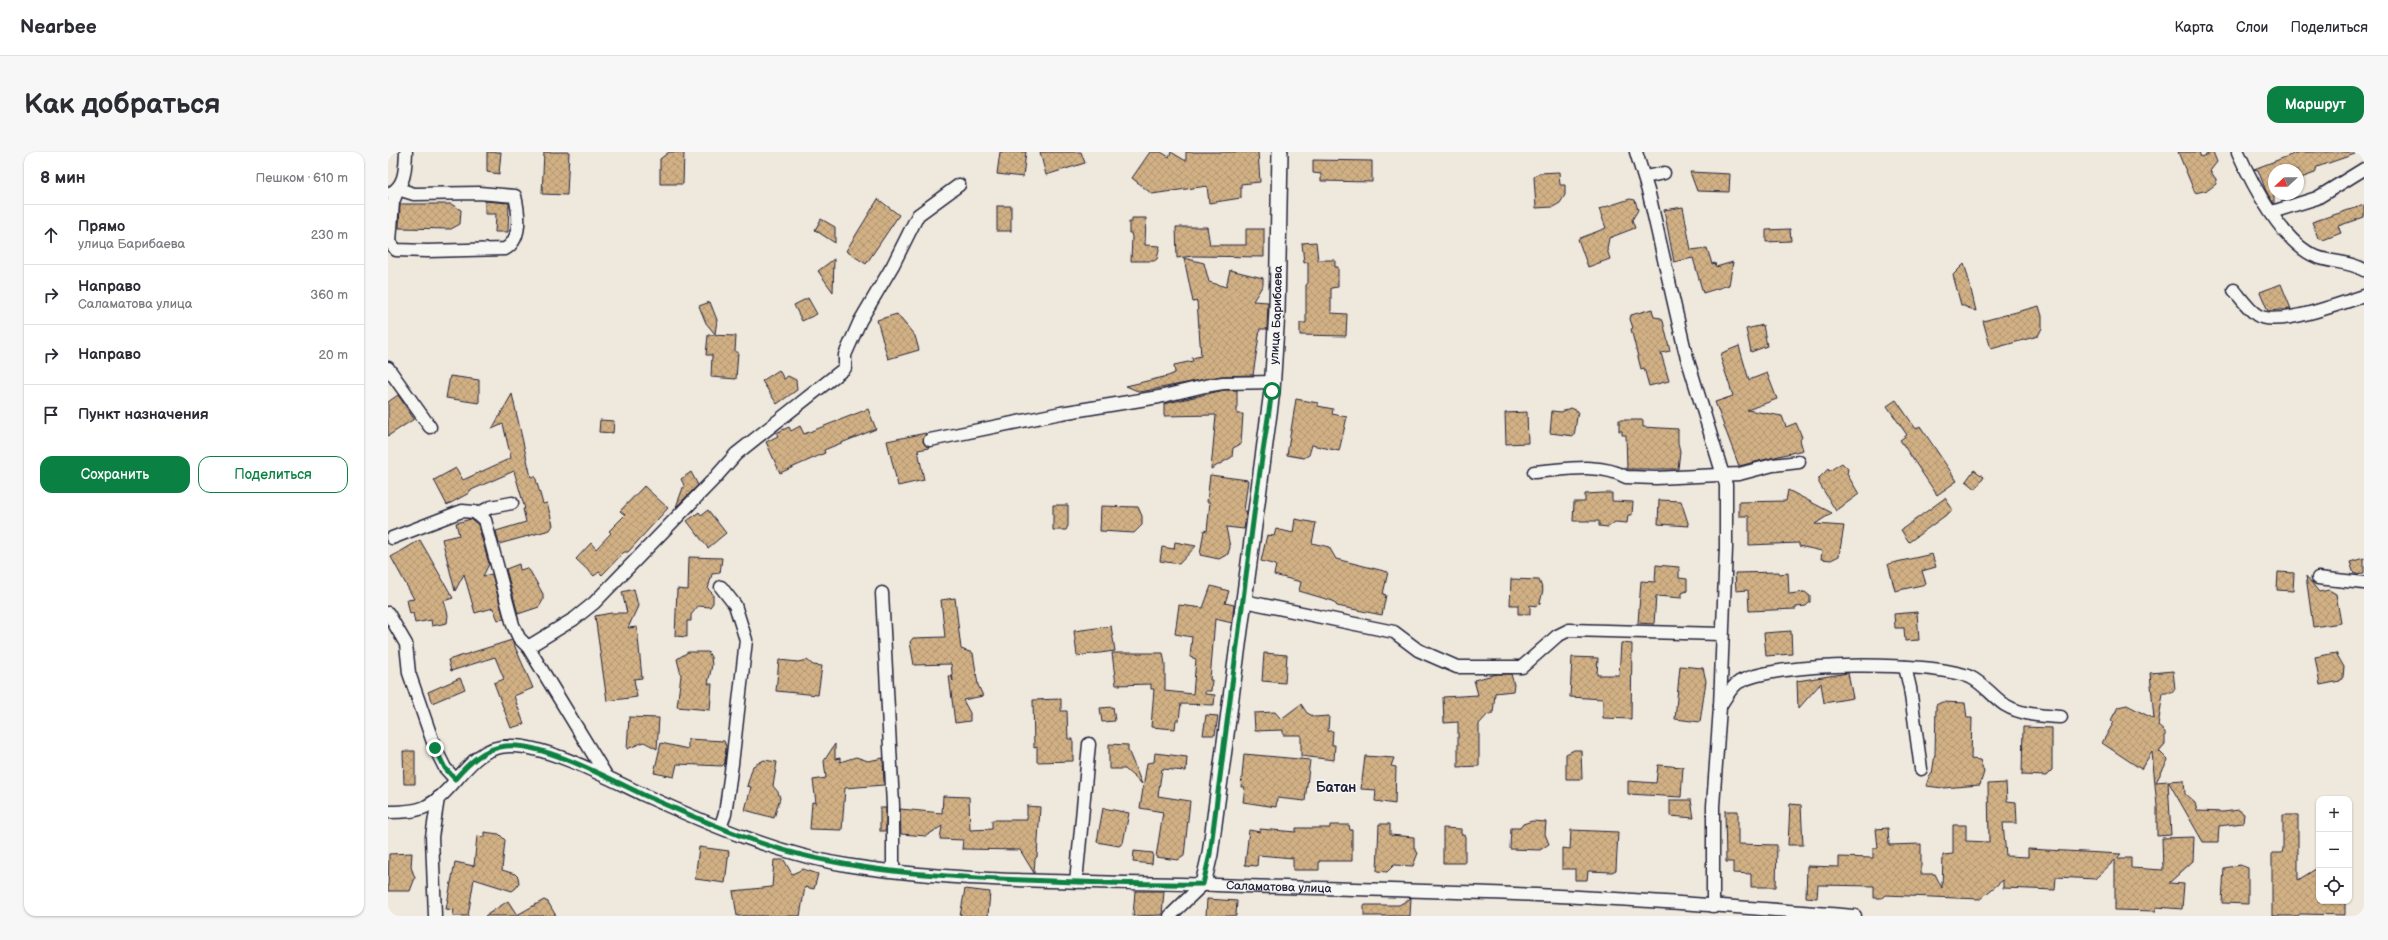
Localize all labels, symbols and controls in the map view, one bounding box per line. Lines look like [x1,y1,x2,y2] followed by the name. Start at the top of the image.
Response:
[20,16,97,39] text: Nearbee
[2174,19,2214,36] text: Карта
[2236,19,2268,36] text: Слои
[2290,19,2368,36] text: Поделиться
[2267,86,2364,123] button: Маршрут
[24,88,221,121] text: Как добраться
[2268,164,2304,200] north arrow
[40,168,86,188] text: 8 мин
[256,170,348,186] text: Пешком · 610 m
[78,217,125,236] text: Прямо
[40,224,62,246] icon: ahead
[311,227,348,243] text: 230 m
[78,236,185,252] text: улица Барибаева
[1266,265,1285,365] street label: улица Барибаева
[78,277,141,296] text: Направо
[40,284,62,306] icon: right
[310,287,348,303] text: 360 m
[78,296,192,312] text: Саламатова улица
[40,344,62,366] icon: right
[78,345,141,364] text: Направо
[318,347,348,363] text: 20 m
[1263,382,1281,400] route start
[40,404,62,426] icon: arrive
[78,405,209,424] text: Пункт назначения
[40,456,190,493] button: Сохранить
[198,456,348,493] button: Поделиться
[426,739,444,757] route end
[1316,779,1356,796] district label: Батан
[2316,796,2352,904] map controls
[2316,796,2352,832] button: +
[2316,832,2352,868] button: −
[2316,868,2352,904] button: locate
[1226,878,1332,896] street label: Саламатова улица

